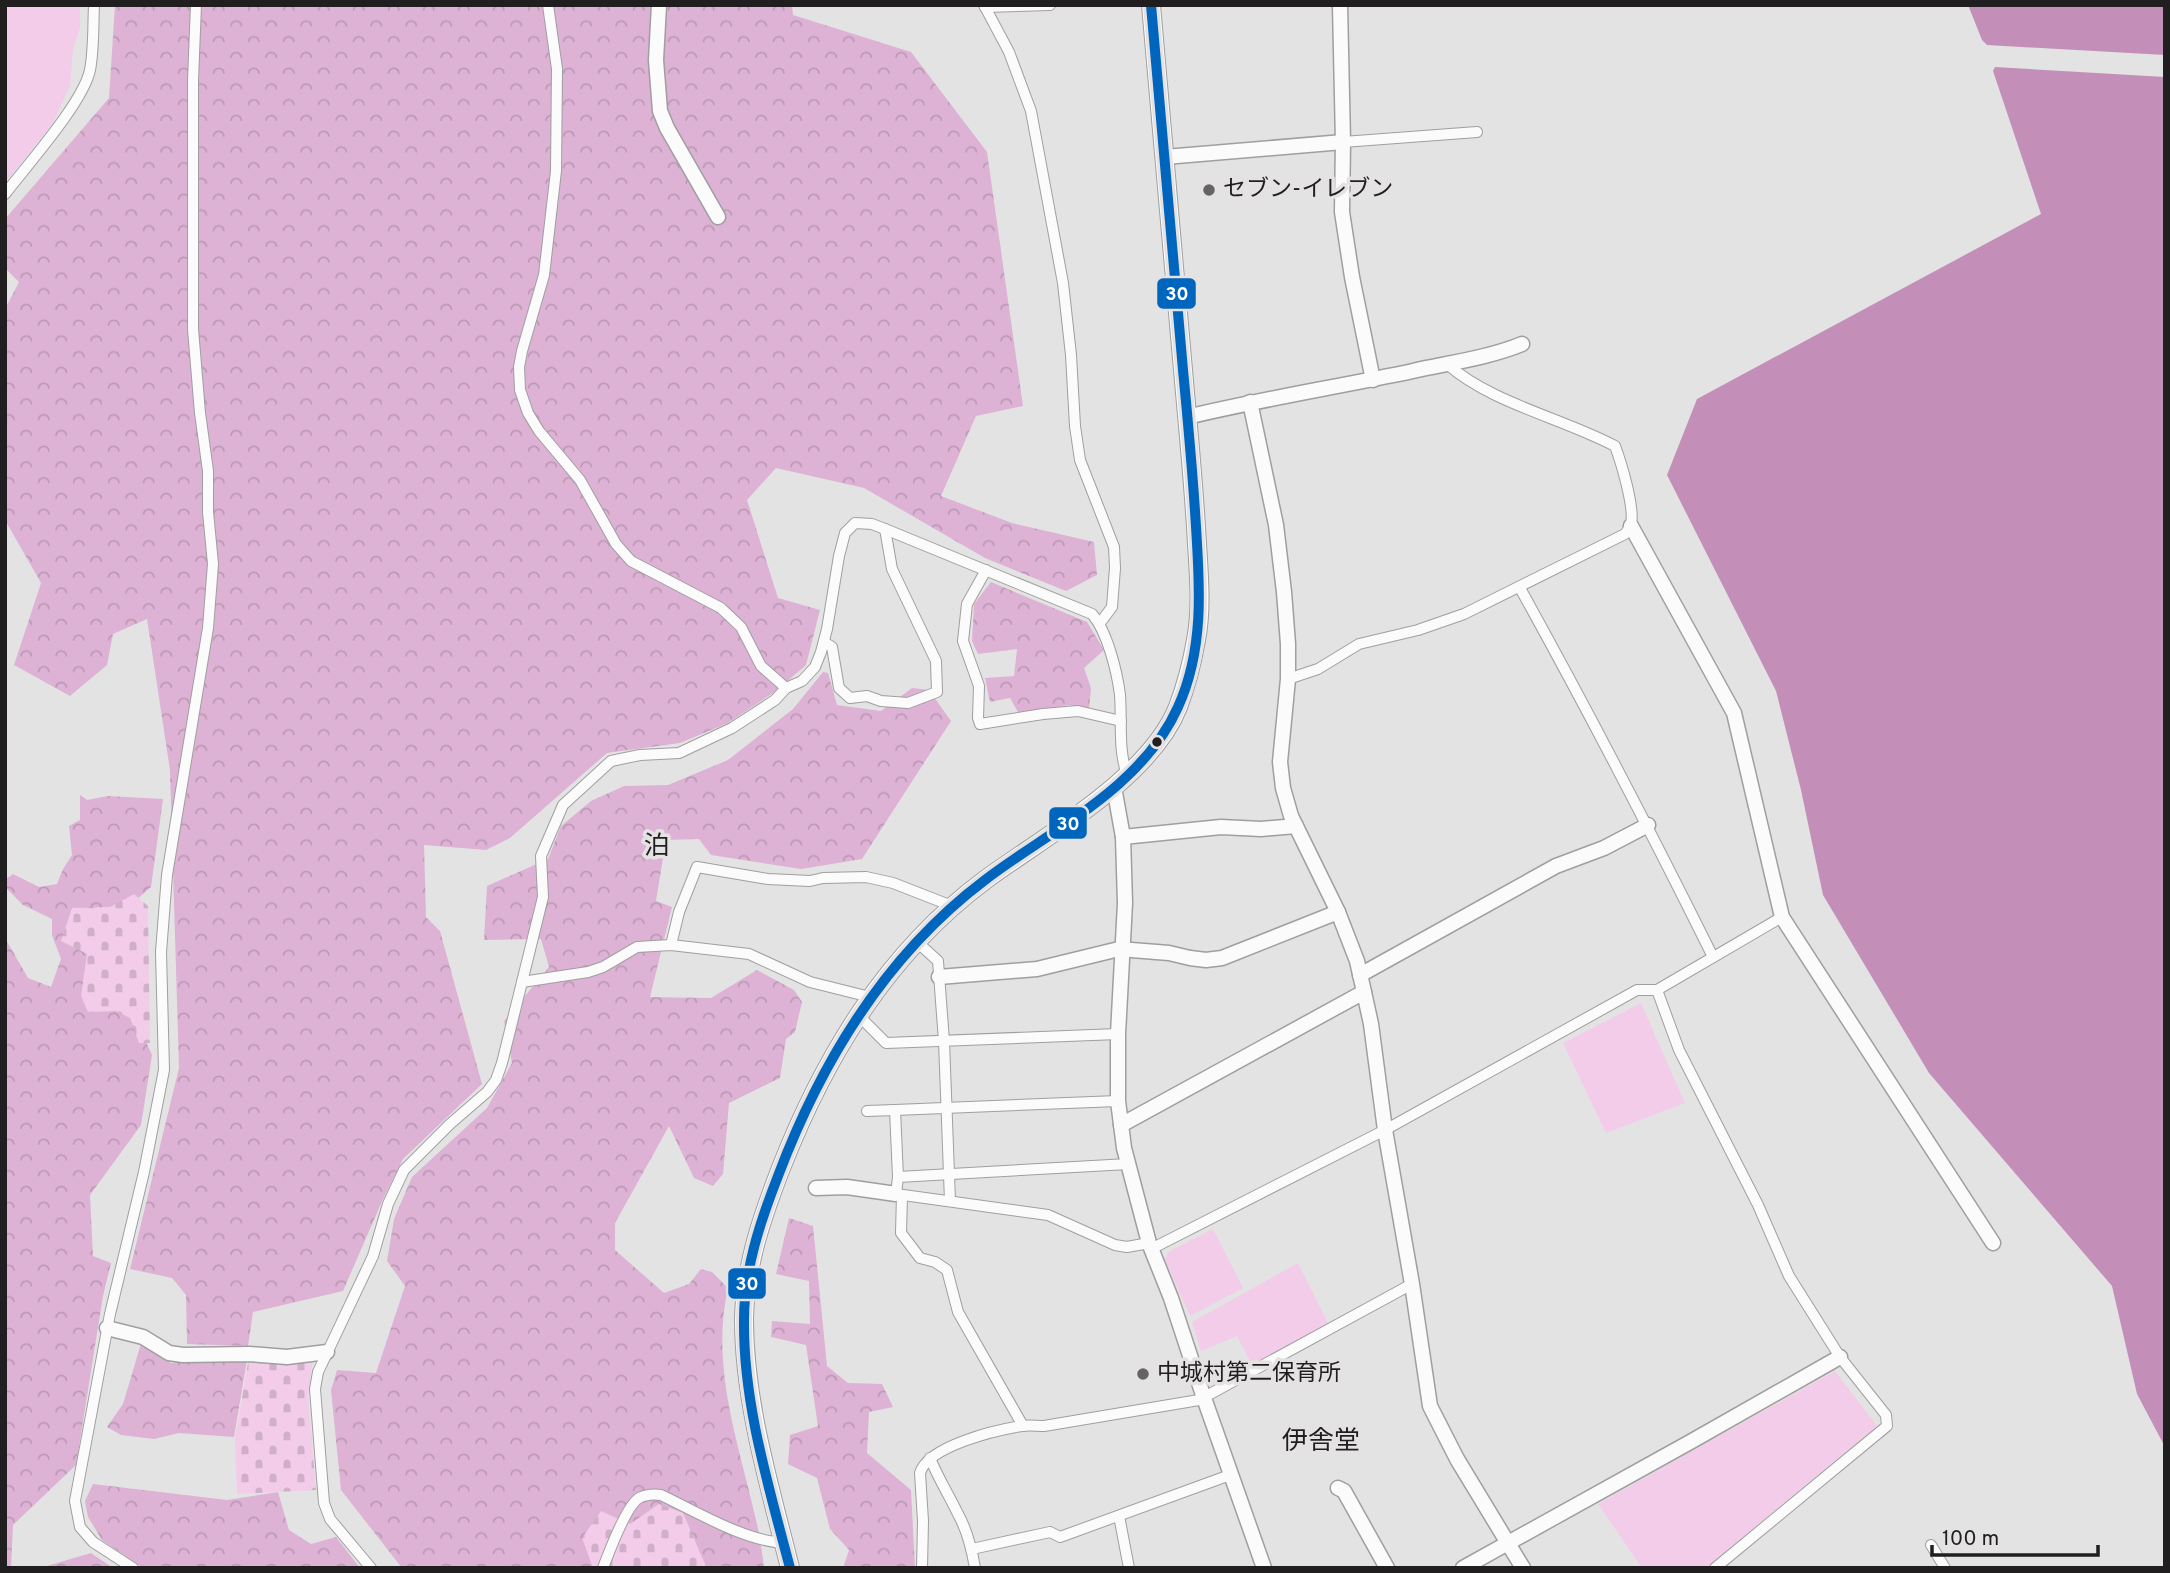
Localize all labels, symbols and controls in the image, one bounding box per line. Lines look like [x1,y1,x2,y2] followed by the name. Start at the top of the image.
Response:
[1223,176,1393,205] place label: セブン-イレブン
[1201,182,1217,198] marker: セブン-イレブン
[1156,277,1197,310] line badge: 30
[1165,283,1189,307] text: 30
[1150,735,1164,749] unlabelled marker
[1048,806,1088,840] line badge: 30
[1056,813,1080,837] text: 30
[644,831,670,864] district label: 泊
[727,1267,767,1300] line badge: 30
[735,1273,759,1297] text: 30
[1157,1360,1341,1389] place label: 中城村第二保育所
[1135,1366,1151,1382] marker: 中城村第二保育所
[1282,1426,1360,1459] district label: 伊舎堂
[1932,1514,2098,1558] scale bar
[1942,1526,1999,1553] text: 100 m

